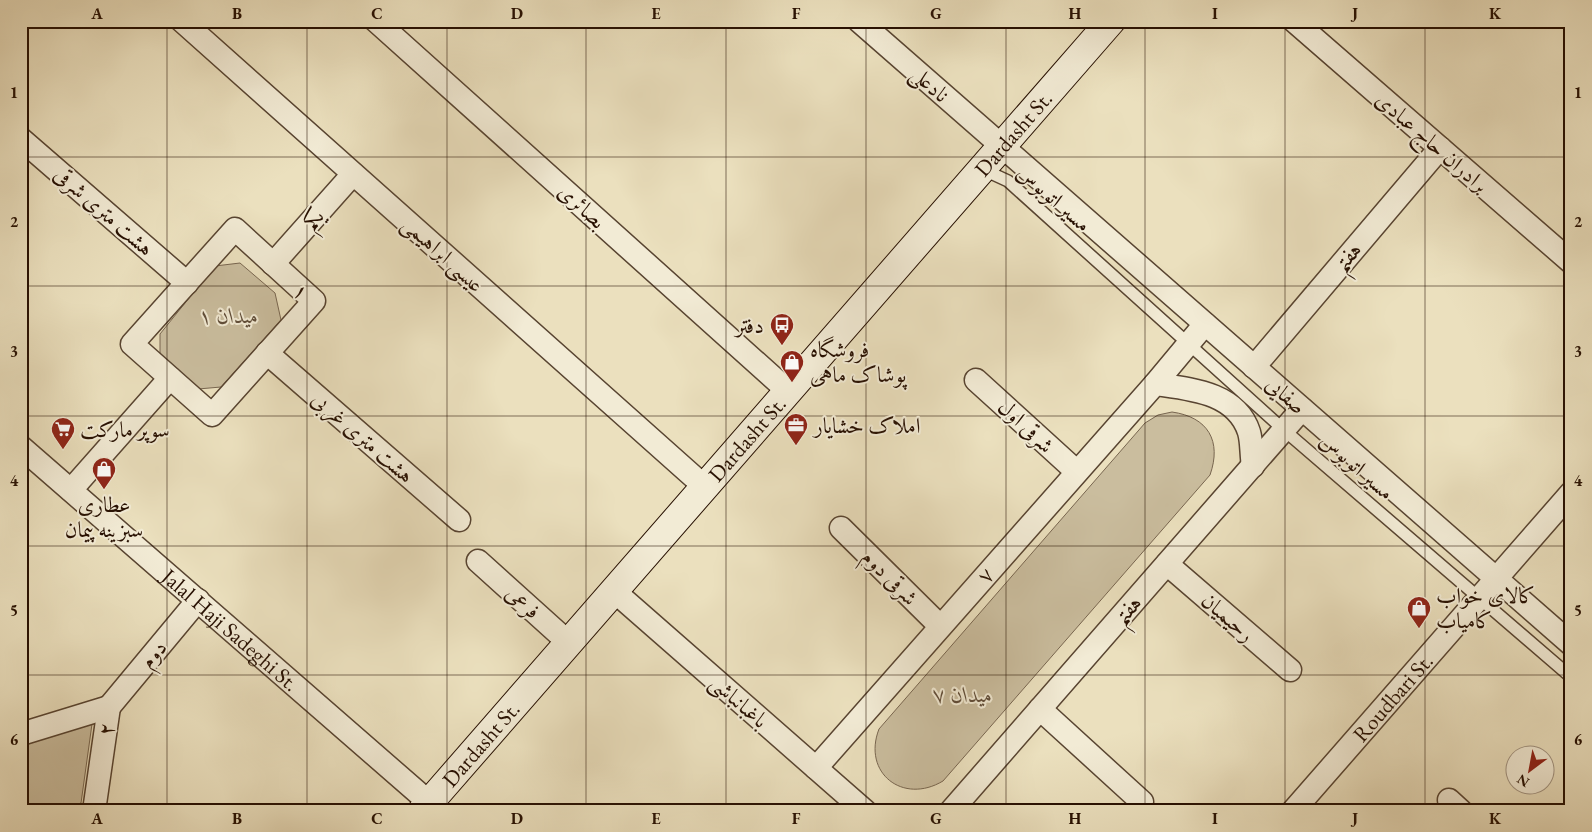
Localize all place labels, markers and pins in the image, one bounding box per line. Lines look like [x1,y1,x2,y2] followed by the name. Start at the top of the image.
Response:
[734,311,764,340] place label: دفتر
[769,312,795,346] bus stop icon: دفتر
[810,335,908,391] place label: فروشگاه پوشاک ماهی
[779,349,805,383] shop icon: فروشگاه پوشاک ماهی
[812,411,921,440] place label: املاک خشایار
[783,412,809,446] office icon: املاک خشایار
[80,415,170,444] place label: سوپر مارکت
[50,416,76,450] supermarket icon: سوپر مارکت
[91,456,117,490] shop icon: عطاری سبزینه پیمان
[65,490,143,544] place label: عطاری سبزینه پیمان
[1436,581,1536,635] place label: کالای خواب کامیاب
[1406,595,1432,629] shop icon: کالای خواب کامیاب

